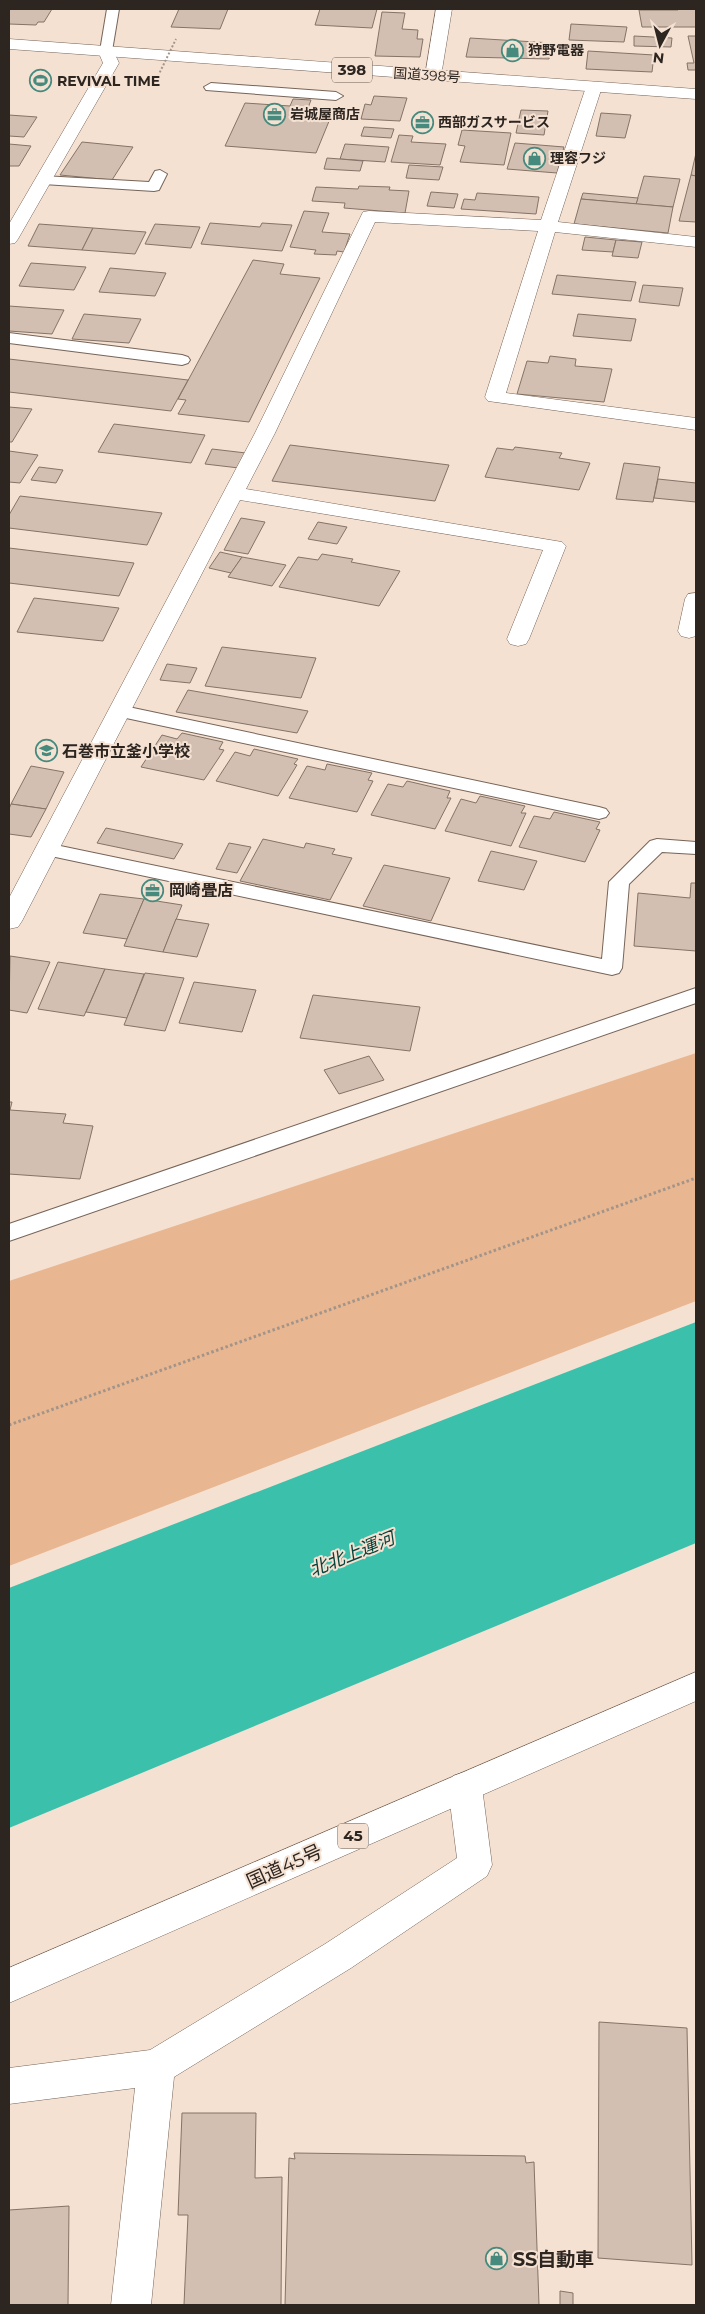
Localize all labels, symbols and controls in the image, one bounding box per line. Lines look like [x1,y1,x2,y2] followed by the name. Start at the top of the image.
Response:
[635,20,685,70] north arrow
[500,38,524,62] shop icon: 狩野電器
[528,41,585,59] place label: 狩野電器
[652,48,665,68] text: N
[332,58,372,82] road number: 398
[393,64,461,86] street label: 国道398号
[29,69,53,93] sports icon: REVIVAL TIME
[57,72,160,90] place label: REVIVAL TIME
[262,102,286,126] office icon: 岩城屋商店
[290,105,360,123] place label: 岩城屋商店
[410,110,434,134] office icon: 西部ガスサービス
[438,113,550,131] place label: 西部ガスサービス
[522,146,546,170] shop icon: 理容フジ
[550,149,606,167] place label: 理容フジ
[34,739,58,763] school or university icon: 石巻市立釜小学校
[62,742,190,761] place label: 石巻市立釜小学校
[141,878,165,902] office icon: 岡崎畳店
[169,881,233,900] place label: 岡崎畳店
[306,1526,401,1581] water label: 北北上運河
[338,1824,368,1848] road number: 45
[243,1840,326,1893] street label: 国道45号
[485,2247,509,2271] shop icon: SS自動車
[513,2248,594,2271] place label: SS自動車

